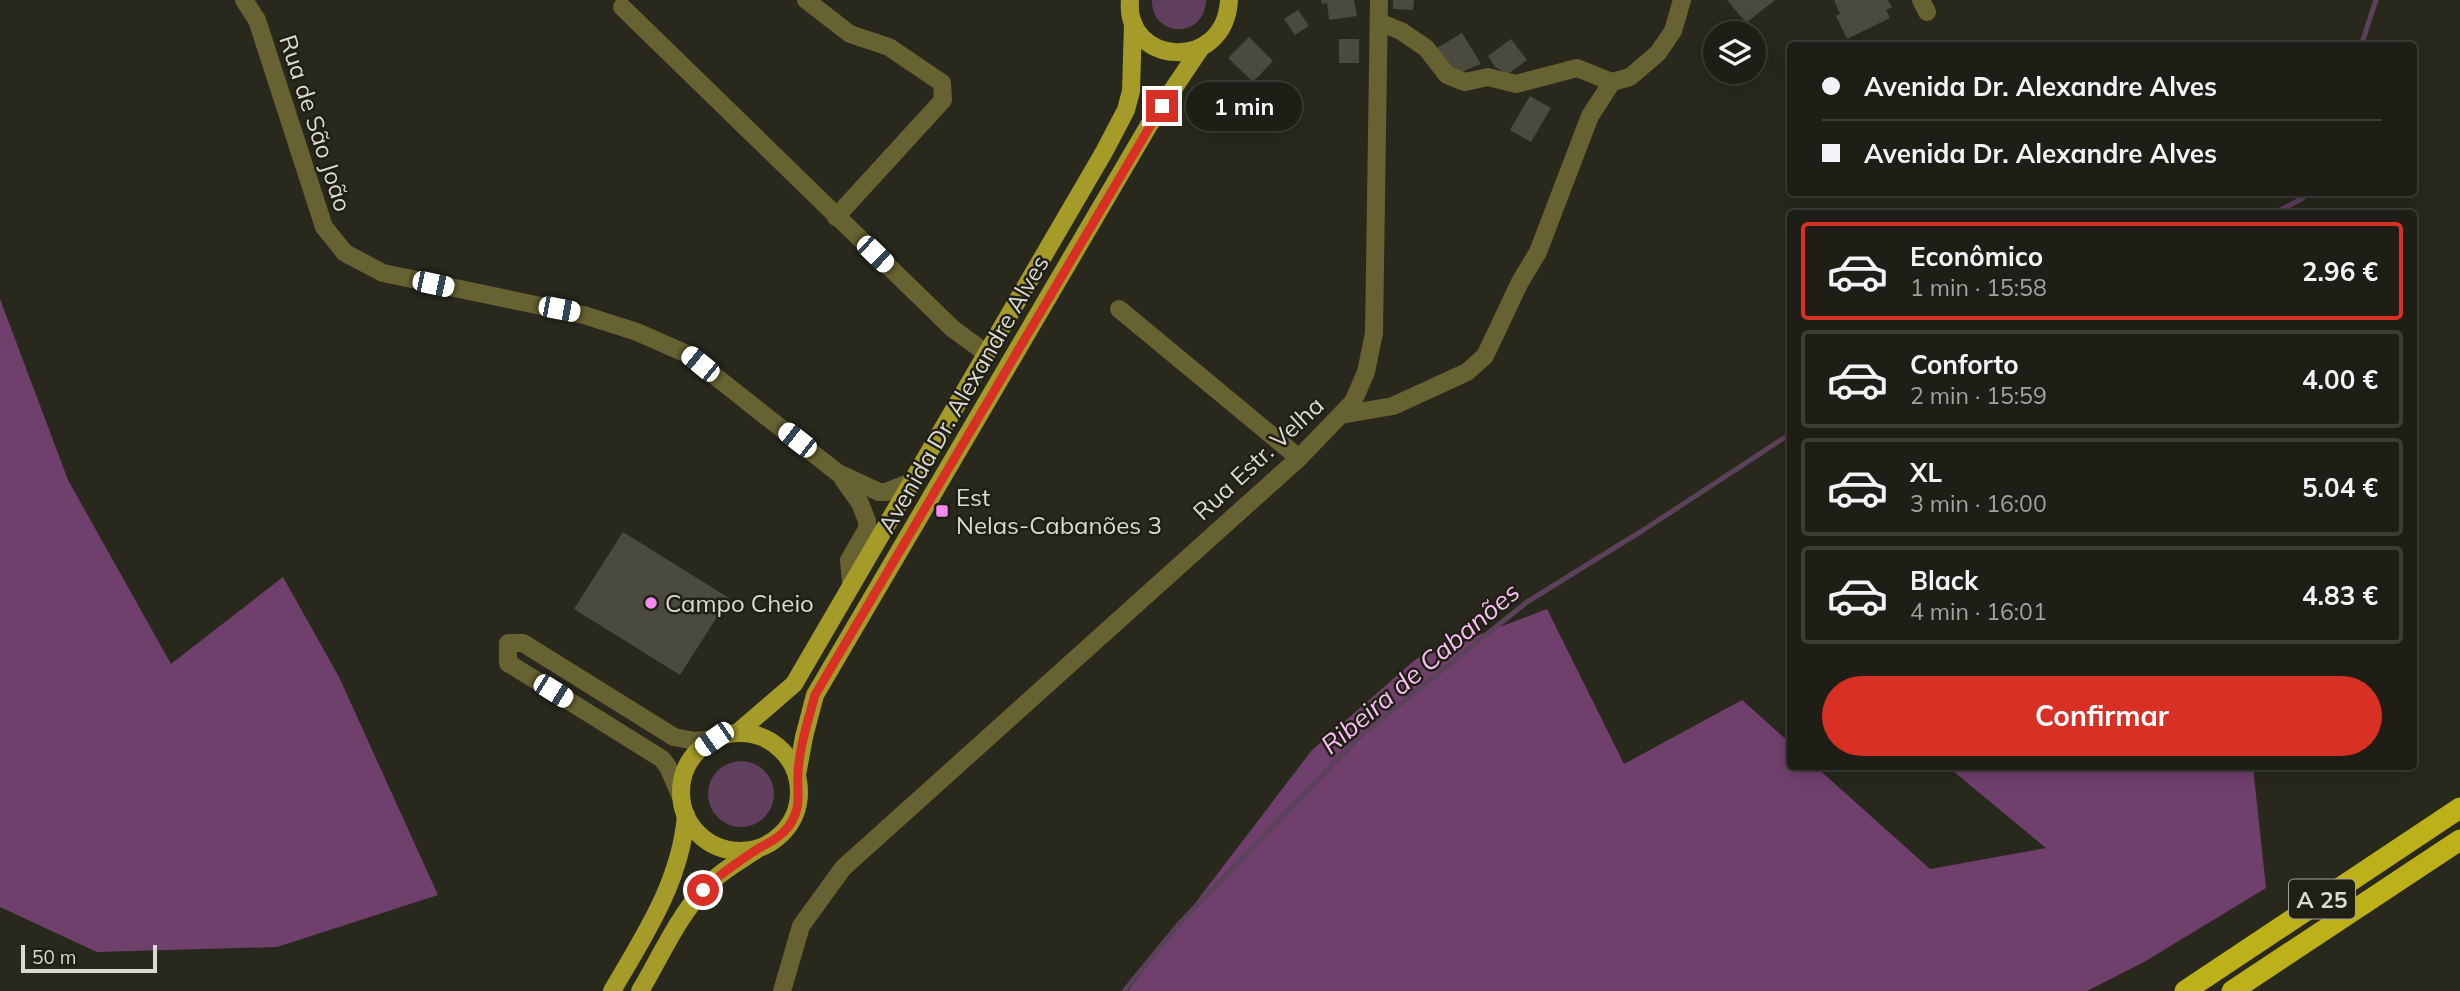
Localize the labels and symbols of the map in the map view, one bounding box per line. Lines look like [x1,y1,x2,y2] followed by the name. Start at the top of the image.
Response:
[273,31,359,215] street label: Rua de São João
[1186,82,1302,130] callout: 1 min
[1146,90,1178,122] route end
[853,232,898,276] car
[871,250,1055,538] street label: Avenida Dr. Alexandre Alves
[411,269,456,299] car
[537,295,582,323] car
[678,343,723,385] car
[1186,390,1330,526] street label: Rua Estr. Velha
[774,419,821,461] car
[956,482,1162,540] place label: Est Nelas-Cabanões 3
[934,503,950,519] marker: Est Nelas-Cabanões 3
[1314,575,1526,761] water label: Ribeira de Cabanões
[665,588,814,618] place label: Campo Cheio
[643,595,659,611] marker: Campo Cheio
[530,671,577,711] car
[691,718,738,760] car
[687,874,719,906] route start
[2289,879,2355,918] road number: A 25
[21,942,158,974] scale bar

